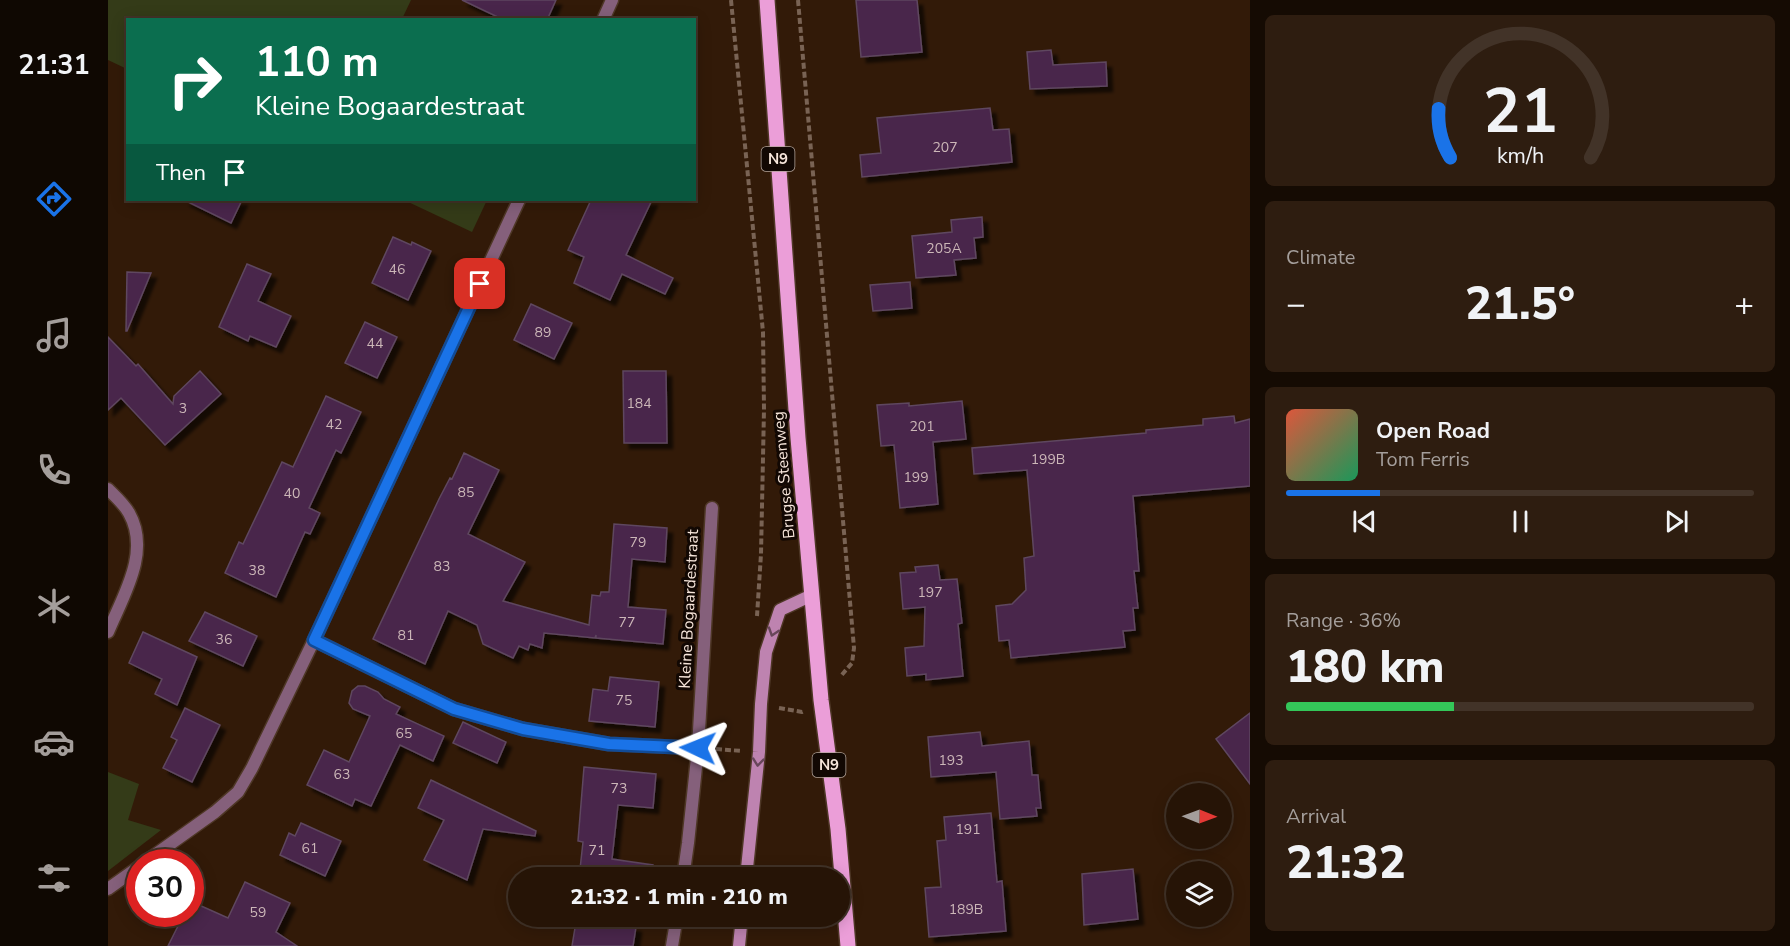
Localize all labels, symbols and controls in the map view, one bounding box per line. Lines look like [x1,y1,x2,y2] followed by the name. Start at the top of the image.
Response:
[255,34,379,91] text: 110 m
[156,42,234,120] icon: right
[18,47,90,84] text: 21:31
[1483,69,1557,154] text: 21
[255,88,524,125] text: Kleine Bogaardestraat
[932,138,958,157] house number: 207
[1496,141,1544,171] text: km/h
[762,147,794,171] road number: N9
[218,156,251,189] icon: arrive
[156,158,206,188] text: Then
[33,178,75,220] icon: directions
[926,239,962,258] house number: 205A
[1286,244,1355,271] text: Climate
[454,258,505,309] pin
[389,260,405,279] house number: 46
[463,267,496,300] icon: arrive
[1465,274,1575,335] text: 21.5°
[1286,282,1306,327] text: −
[1734,282,1754,327] text: +
[33,314,75,356] icon: music
[535,323,551,342] house number: 89
[367,334,383,353] house number: 44
[626,394,652,413] house number: 184
[179,399,187,418] house number: 3
[767,410,801,540] street label: Brugse Steenweg
[326,415,342,434] house number: 42
[1376,416,1490,446] text: Open Road
[909,417,935,436] house number: 201
[1376,446,1470,473] text: Tom Ferris
[33,449,75,491] icon: phone
[1031,450,1065,469] house number: 199B
[903,468,929,487] house number: 199
[458,483,474,502] house number: 85
[284,484,300,503] house number: 40
[1348,505,1381,538] icon: previous
[1504,505,1537,538] icon: pause
[1660,505,1693,538] icon: next
[674,528,704,689] street label: Kleine Bogaardestraat
[630,533,646,552] house number: 79
[434,557,450,576] house number: 83
[249,561,265,580] house number: 38
[917,583,943,602] house number: 197
[33,585,75,627] icon: climate
[1286,607,1401,634] text: Range · 36%
[619,613,635,632] house number: 77
[398,626,414,645] house number: 81
[768,626,780,637] one-way arrow
[216,630,232,649] house number: 36
[1286,637,1445,698] text: 180 km
[616,691,632,710] house number: 75
[666,716,730,780] position arrow
[33,721,75,763] icon: car
[396,724,412,743] house number: 65
[938,751,964,770] house number: 193
[812,753,846,777] road number: N9
[752,758,765,767] one-way arrow
[334,765,350,784] house number: 63
[611,779,627,798] house number: 73
[1166,783,1232,849] north arrow
[1166,783,1232,927] map controls
[1286,803,1346,830] text: Arrival
[955,820,981,839] house number: 191
[1286,833,1406,894] text: 21:32
[302,839,318,858] house number: 61
[589,841,605,860] house number: 71
[126,849,204,927] speed limit sign: 30
[33,857,75,899] icon: filters
[1166,861,1232,927] button: layers
[570,882,788,912] text: 21:32 · 1 min · 210 m
[949,900,983,919] house number: 189B
[250,903,266,922] house number: 59

